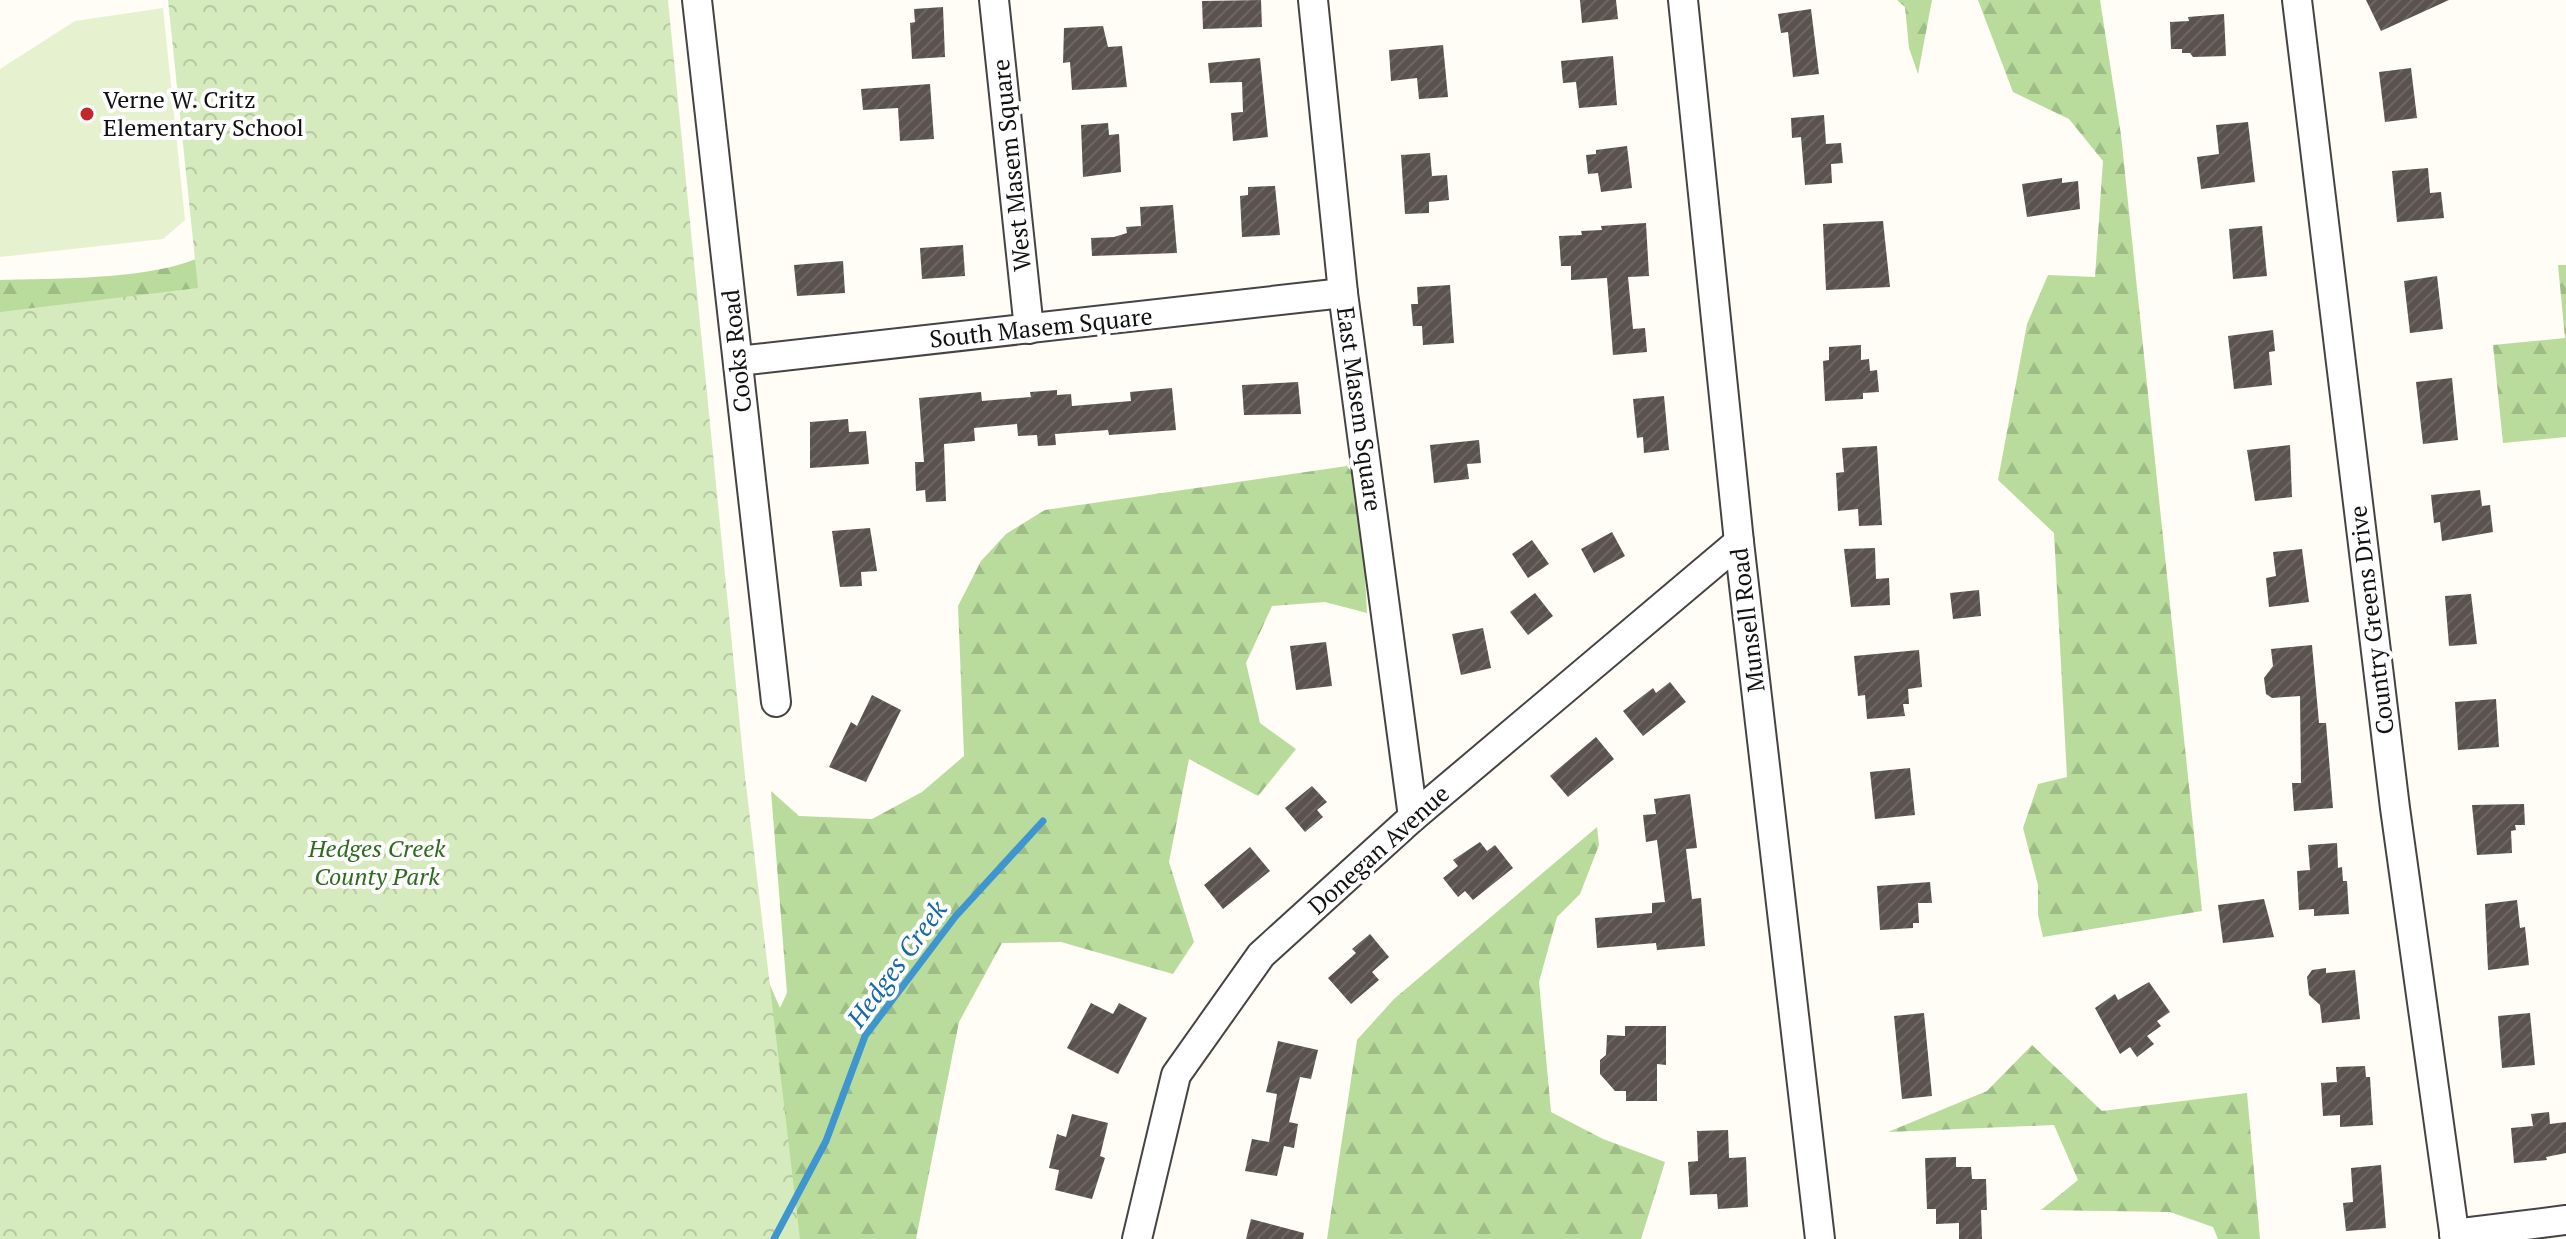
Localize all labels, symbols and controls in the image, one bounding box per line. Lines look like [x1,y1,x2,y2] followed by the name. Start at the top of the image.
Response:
[984,57,1038,273] street label: West Masem Square
[103,83,304,143] place label: Verne W. Critz Elementary School
[78,105,96,123] marker: Verne W. Critz Elementary School
[714,288,758,414] street label: Cooks Road
[928,299,1154,355] street label: South Masem Square
[1330,304,1390,513] street label: East Masem Square
[2341,504,2401,736] street label: Country Greens Drive
[1722,546,1772,694] street label: Munsell Road
[1301,777,1456,921] street label: Donegan Avenue
[307,832,446,892] park label: Hedges Creek County Park
[838,893,954,1034] water label: Hedges Creek

